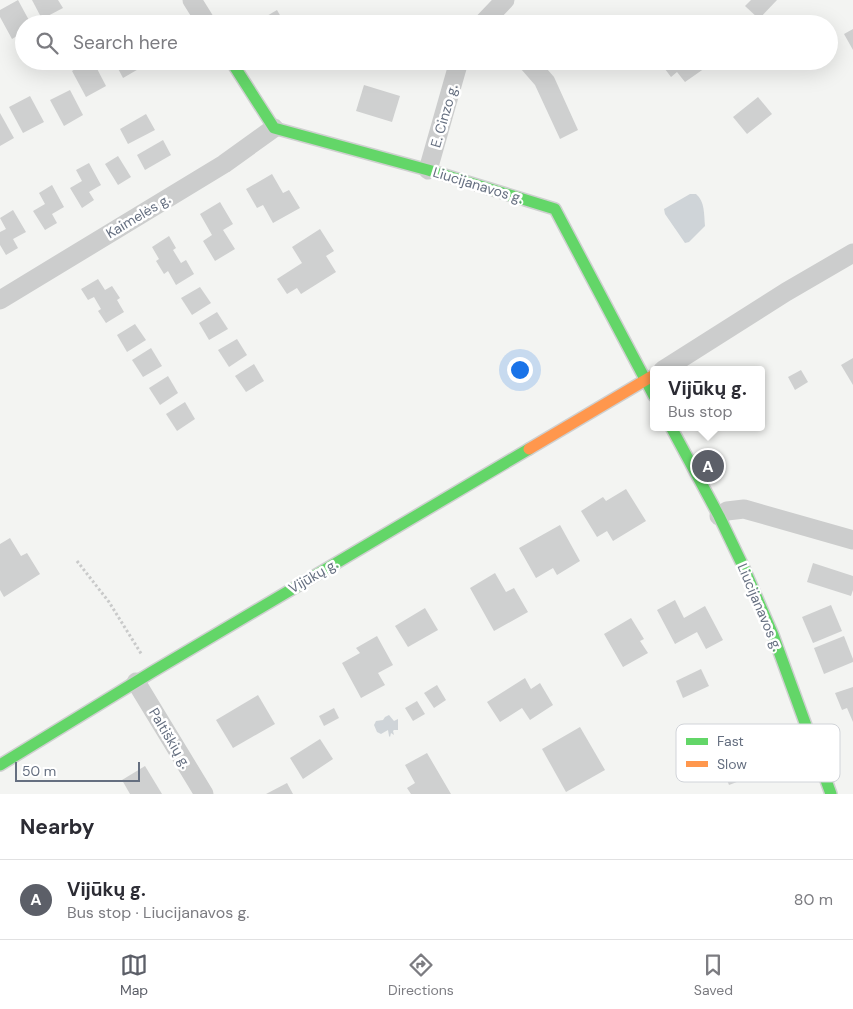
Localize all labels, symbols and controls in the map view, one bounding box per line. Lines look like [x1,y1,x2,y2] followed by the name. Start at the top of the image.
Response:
[15,15,838,70] search box
[33,29,61,57] icon: search
[73,30,178,55] text: Search here
[426,82,462,150] street label: E. Cinzo g.
[431,163,525,207] street label: Liucijanavos g.
[103,190,174,242] street label: Kaimelės g.
[507,357,533,383] your location
[650,366,765,431] popup
[668,376,747,401] text: Vijūkų g.
[668,401,732,422] text: Bus stop
[692,447,724,485] pin: A
[285,555,341,597] street label: Vijūkų g.
[734,561,787,654] street label: Liucijanavos g.
[145,705,195,772] street label: Paltiškių g.
[676,724,840,782] legend
[717,732,744,750] text: Fast
[717,755,747,773] text: Slow
[15,759,140,782] scale bar
[22,762,56,780] text: 50 m
[20,813,94,841] text: Nearby
[67,877,146,902] text: Vijūkų g.
[30,889,42,910] text: A
[794,889,833,910] text: 80 m
[67,902,250,923] text: Bus stop · Liucijanavos g.
[120,951,148,999] tab: Map
[388,951,454,999] tab: Directions
[694,951,733,999] tab: Saved

